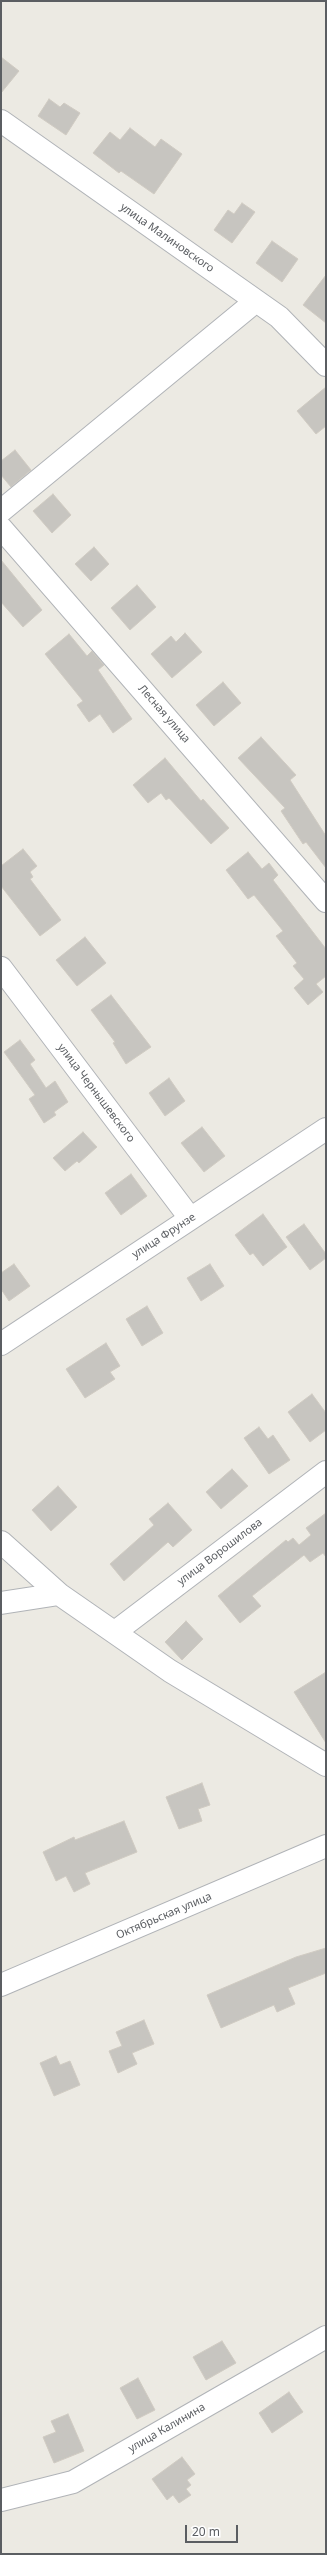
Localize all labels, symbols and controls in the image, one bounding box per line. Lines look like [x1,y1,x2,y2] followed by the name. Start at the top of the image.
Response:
[117,201,217,275] street label: улица Малиновского
[135,682,193,746] street label: Лесная улица
[55,1041,137,1145] street label: улица Чернышевского
[130,1211,198,1261] street label: улица Фрунзе
[175,1516,265,1588] street label: улица Ворошилова
[114,1890,214,1942] street label: Октябрьская улица
[126,2401,208,2455] street label: улица Калинина
[187,2517,240,2543] scale bar
[192,2523,220,2540] text: 20 m

